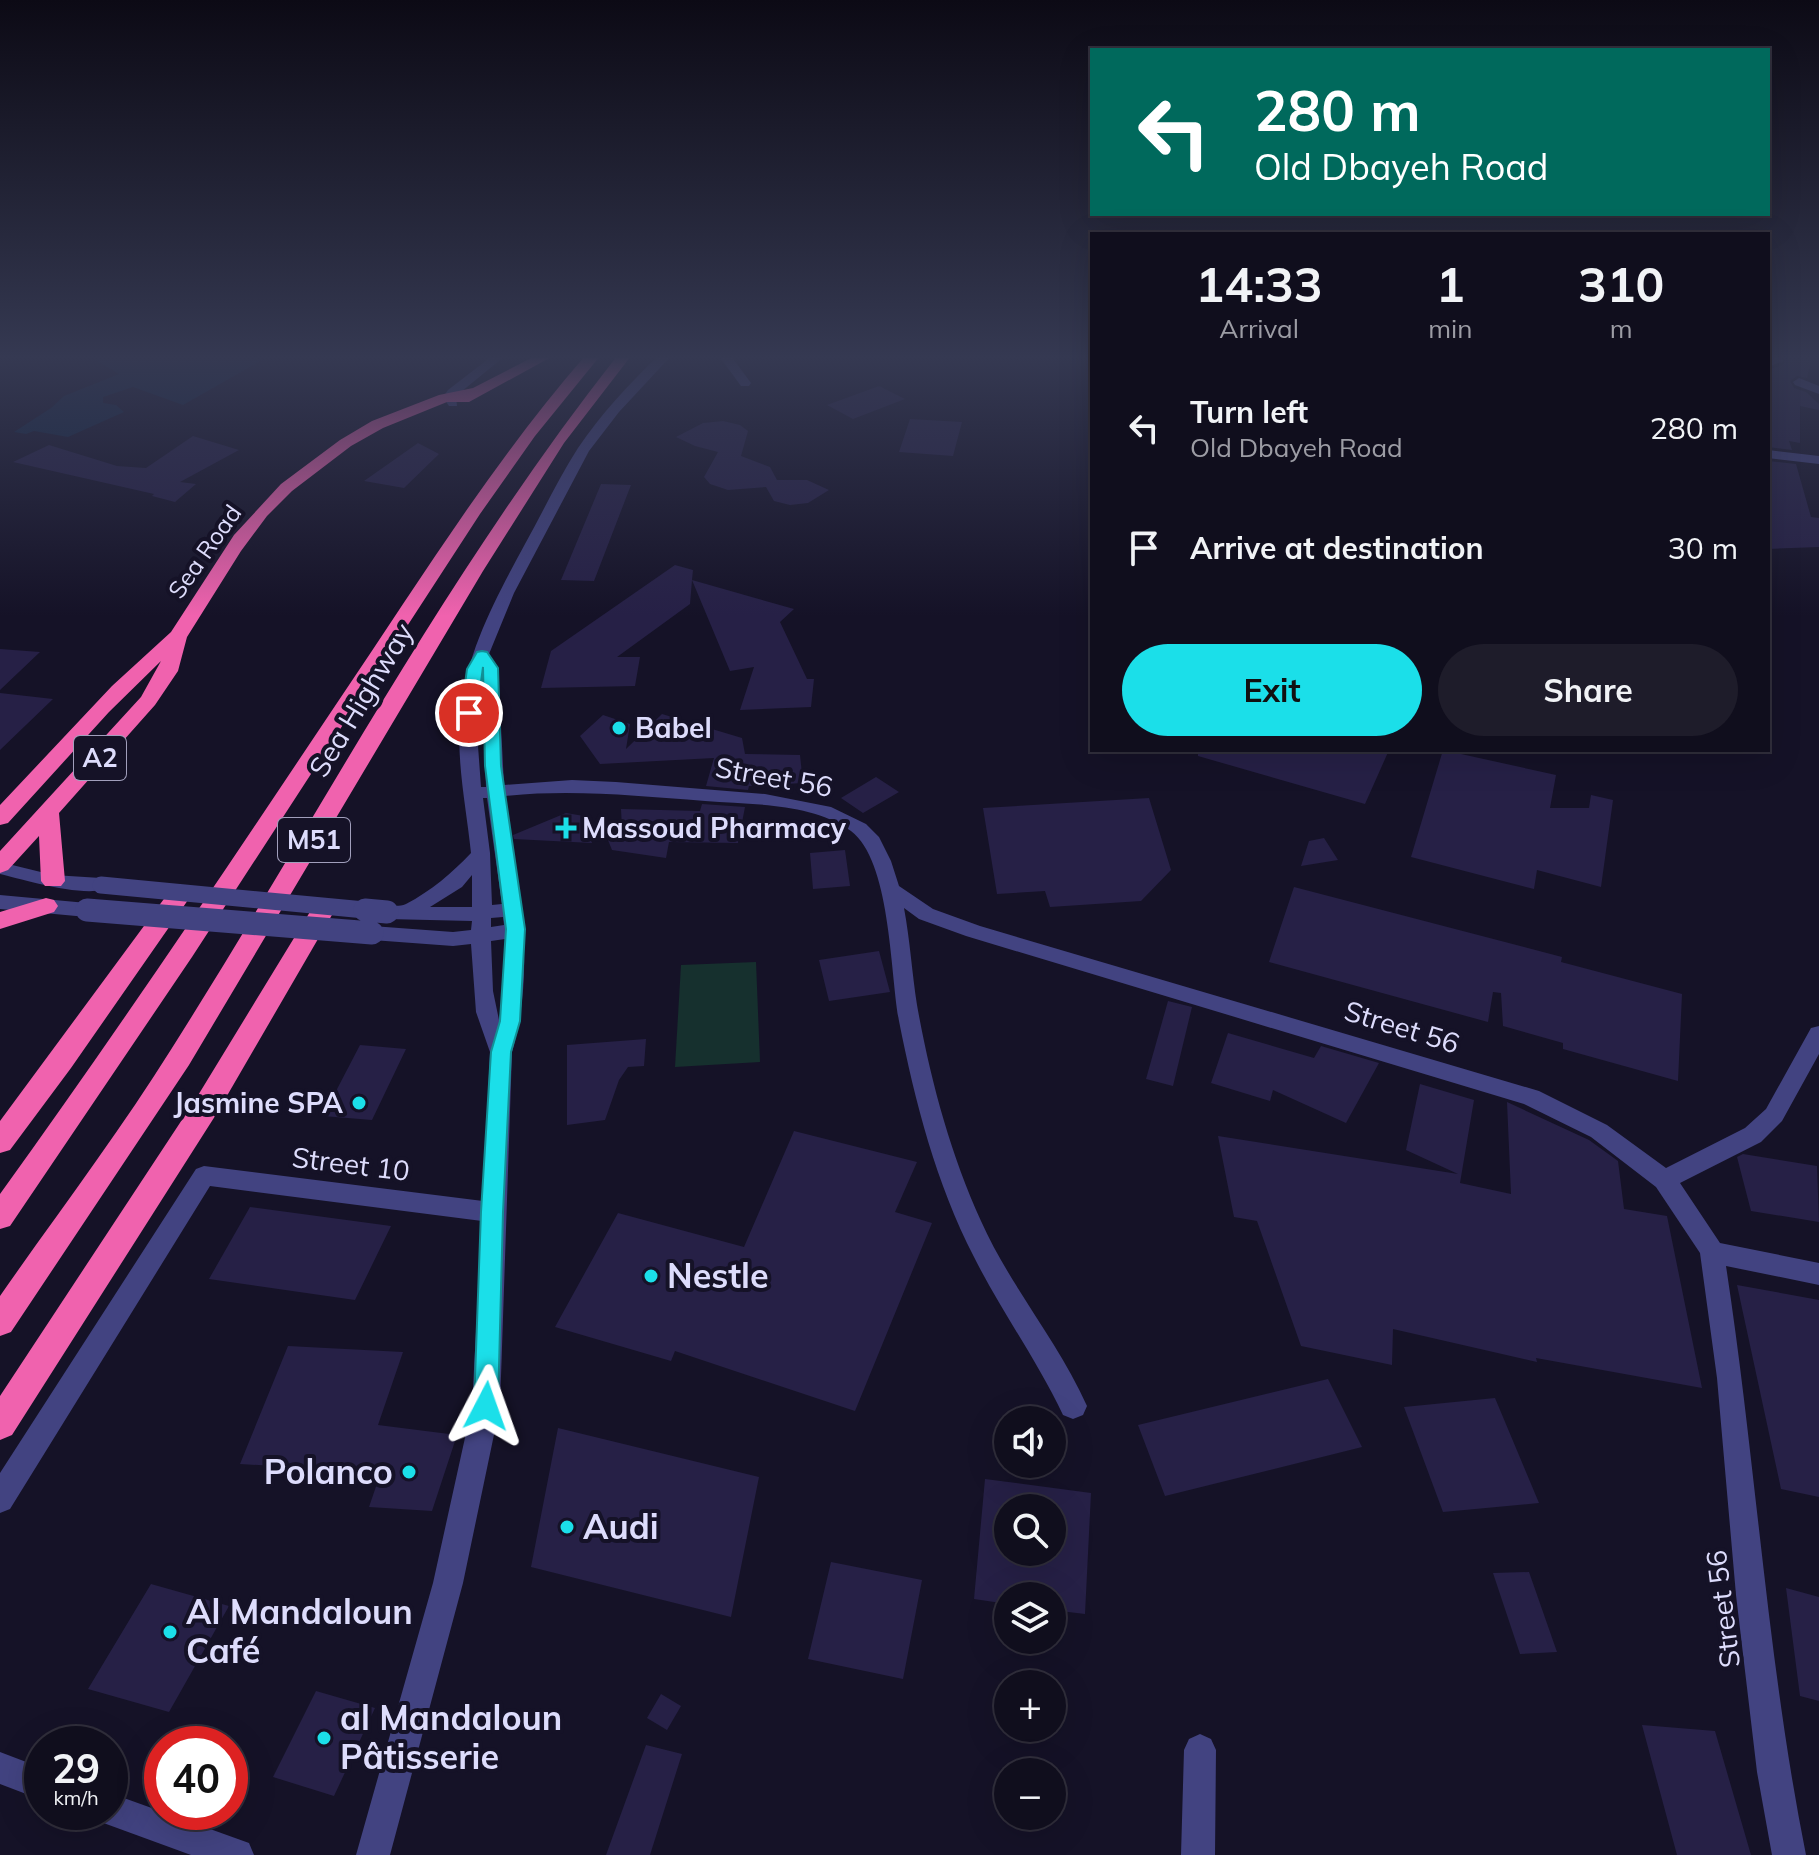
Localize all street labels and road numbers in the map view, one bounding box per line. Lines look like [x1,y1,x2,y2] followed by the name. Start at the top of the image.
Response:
[161,499,247,604] street label: Sea Road
[301,616,420,783] street label: Sea Highway
[74,736,126,780] road number: A2
[713,749,835,804] street label: Street 56
[278,818,350,862] road number: M51
[1340,992,1464,1061] street label: Street 56
[290,1139,412,1188] street label: Street 10
[1698,1548,1747,1670] street label: Street 56

